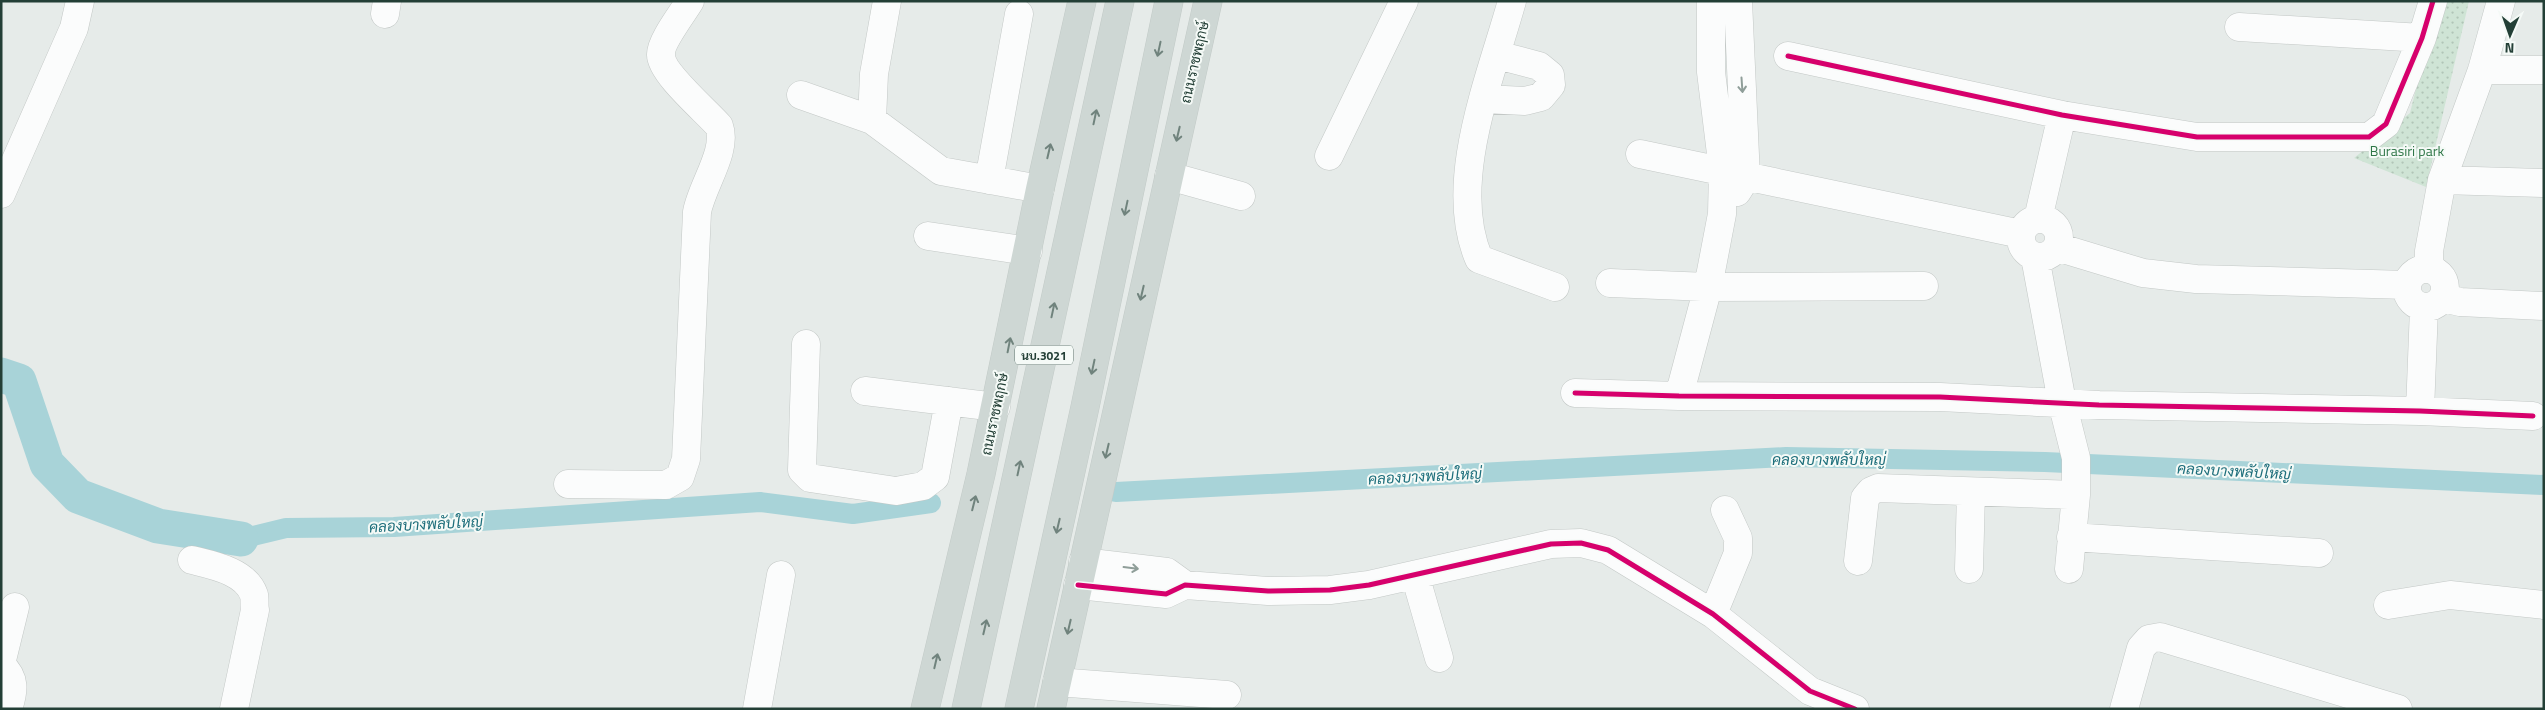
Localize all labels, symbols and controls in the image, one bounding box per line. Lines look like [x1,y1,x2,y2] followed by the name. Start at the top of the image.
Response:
[2485,10,2535,60] north arrow
[1174,18,1214,105] street label: ถนนราชพฤกษ์
[2504,38,2515,59] text: N
[1154,41,1164,57] one-way arrow
[1738,77,1747,93] one-way arrow
[1091,109,1100,125] one-way arrow
[1173,126,1182,142] one-way arrow
[2370,140,2444,161] park label: Burasiri park
[1045,144,1054,160] one-way arrow
[1121,200,1131,216] one-way arrow
[1137,284,1147,300] one-way arrow
[1049,302,1059,318] one-way arrow
[1005,337,1014,353] one-way arrow
[1015,346,1073,364] road number: นบ.3021
[1088,359,1097,375] one-way arrow
[975,370,1013,457] street label: ถนนราชพฤกษ์
[1102,443,1111,459] one-way arrow
[1772,448,1887,471] water label: คลองบางพลับใหญ่
[2176,457,2293,486] water label: คลองบางพลับใหญ่
[1015,461,1024,477] one-way arrow
[1367,461,1484,490] water label: คลองบางพลับใหญ่
[970,496,979,512] one-way arrow
[368,509,485,538] water label: คลองบางพลับใหญ่
[1053,517,1062,533] one-way arrow
[1123,563,1139,573] one-way arrow
[1064,619,1073,635] one-way arrow
[981,620,990,636] one-way arrow
[932,654,941,670] one-way arrow

